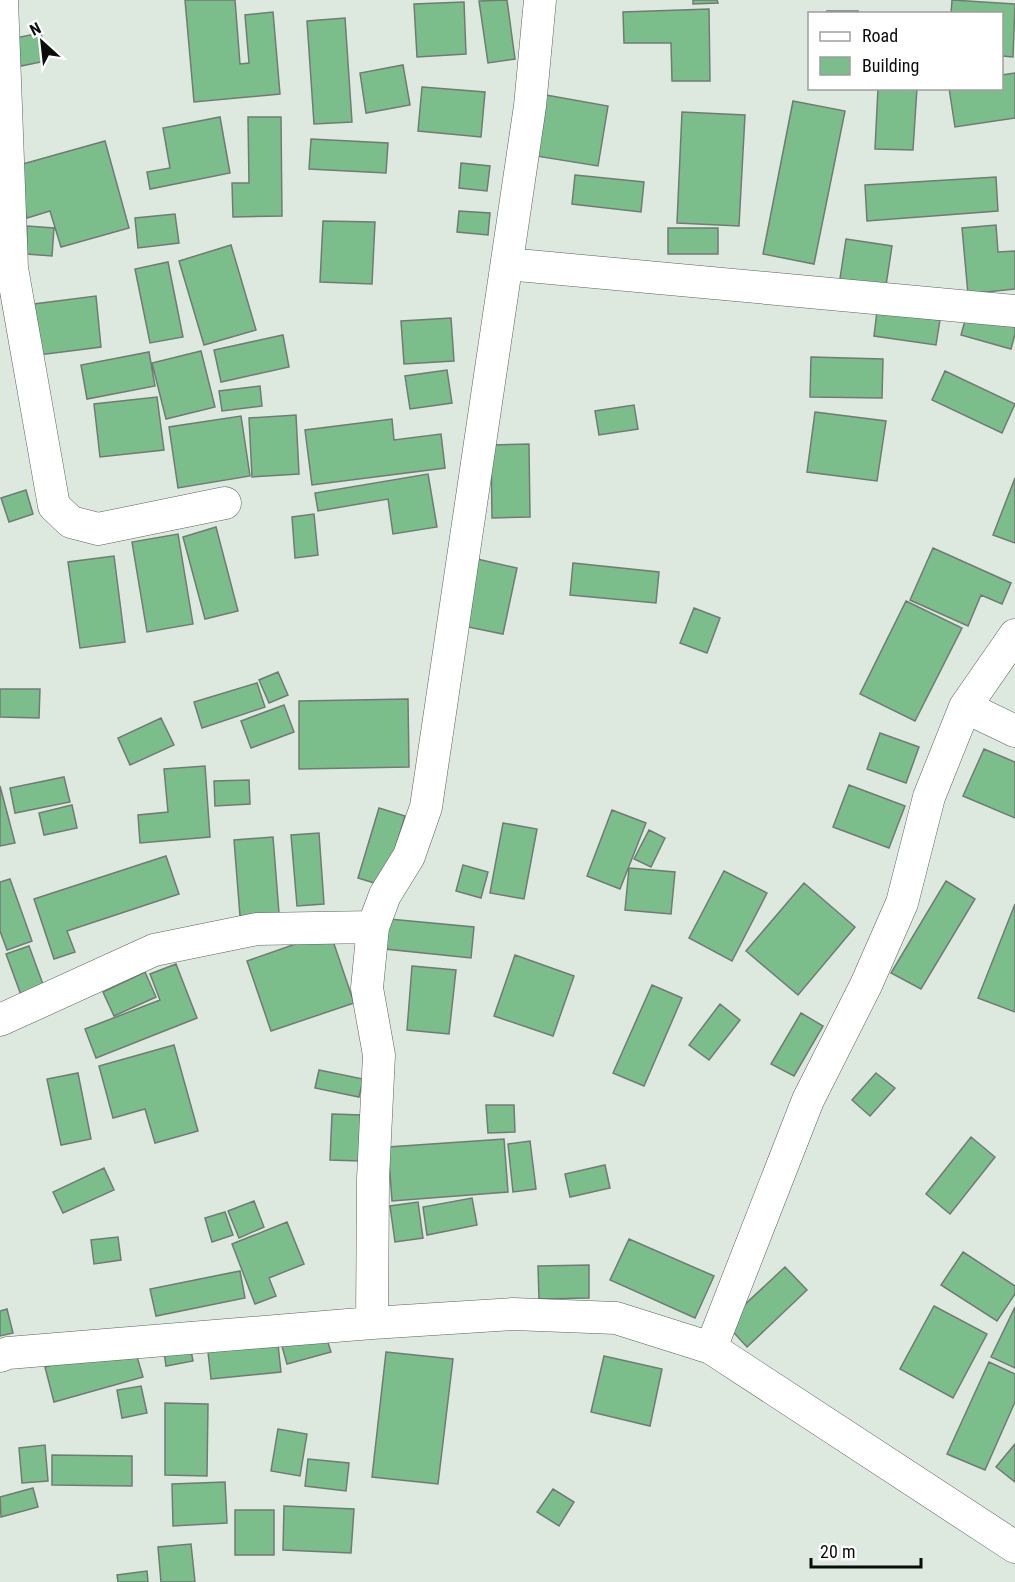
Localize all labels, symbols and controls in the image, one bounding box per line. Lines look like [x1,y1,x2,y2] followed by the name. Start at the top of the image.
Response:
[12,12,72,72] north arrow
[808,12,1003,90] legend
[27,18,44,40] text: N
[862,25,898,46] text: Road
[862,55,919,76] text: Building
[811,1531,920,1569] scale bar
[820,1541,855,1562] text: 20 m

